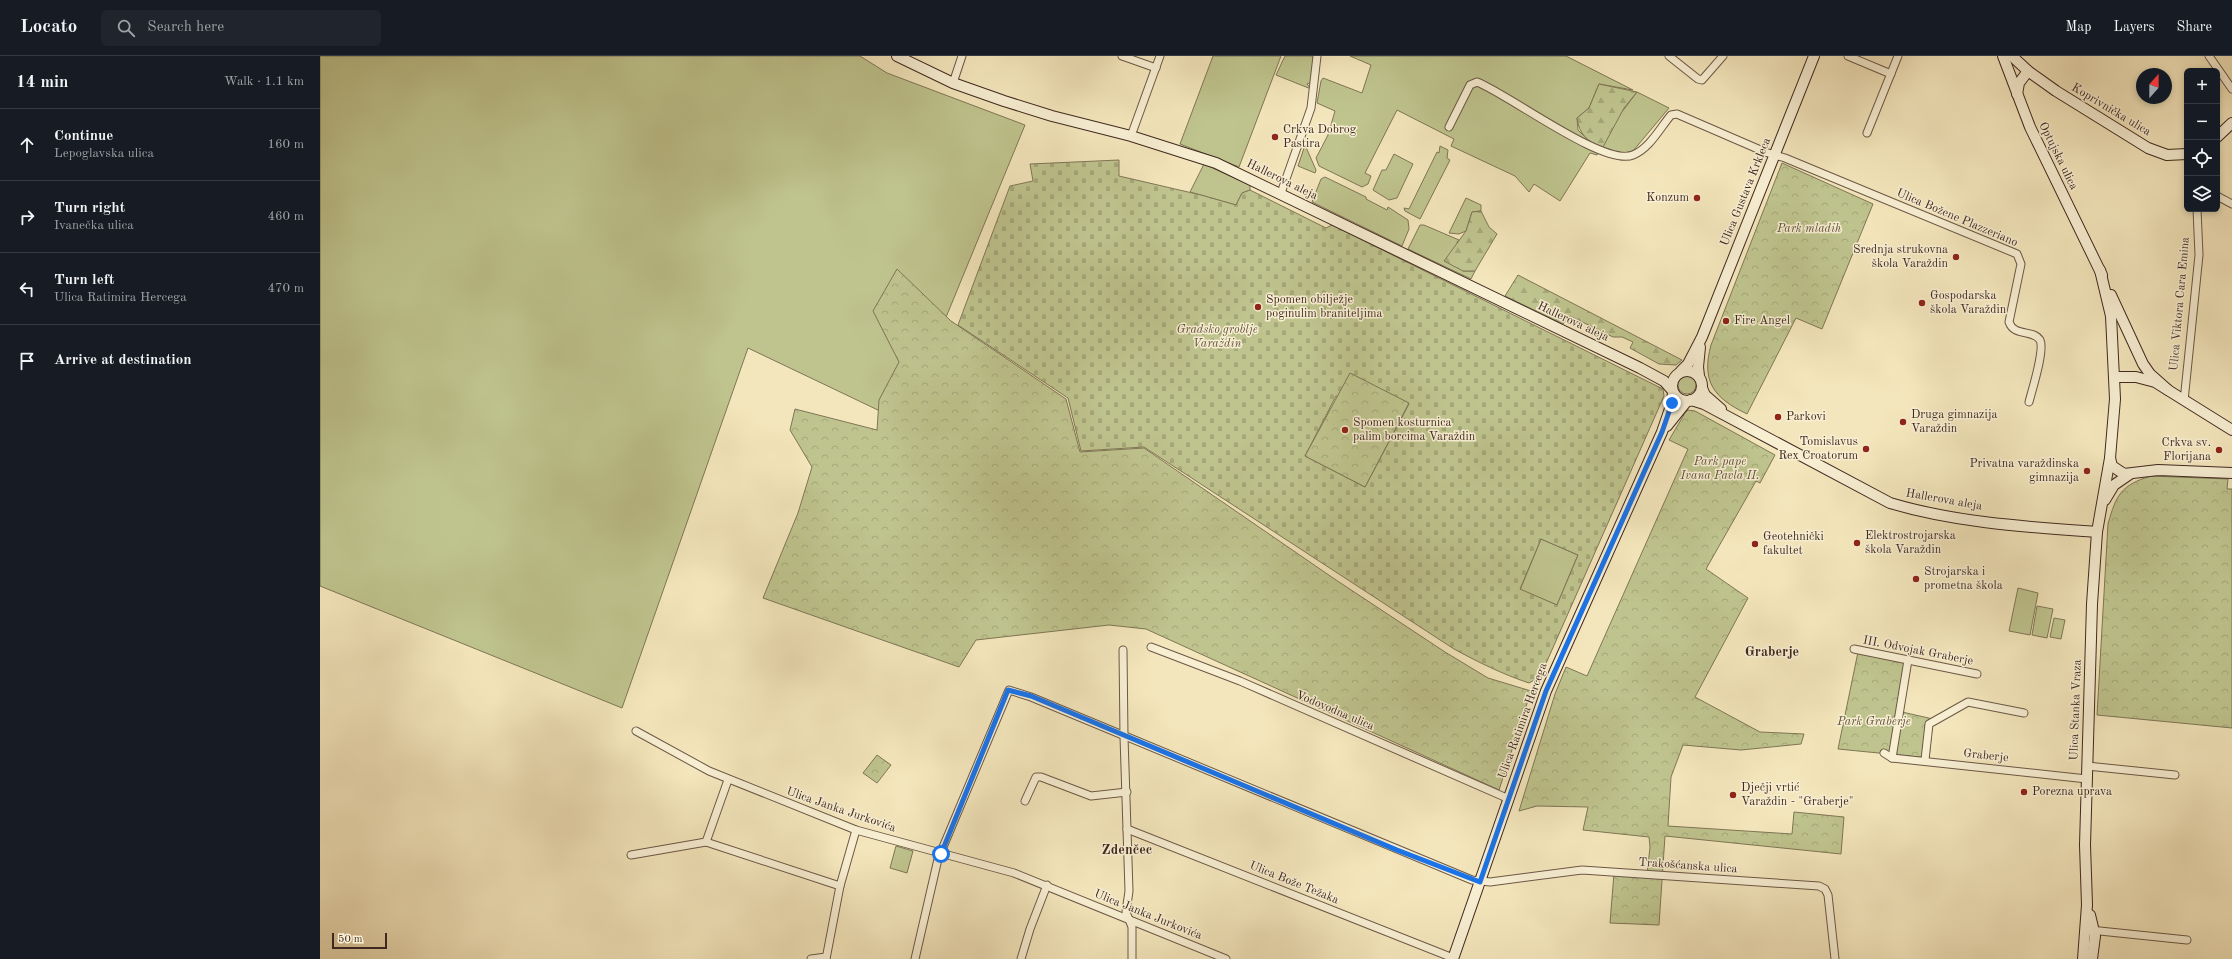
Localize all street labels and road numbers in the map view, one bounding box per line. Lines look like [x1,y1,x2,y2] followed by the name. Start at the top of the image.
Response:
[2069,82,2153,138] street label: Koprivnička ulica
[2036,120,2080,192] street label: Optujska ulica
[1719,136,1773,248] street label: Ulica Gustava Krkleca
[1245,158,1320,202] street label: Hallerova aleja
[1895,187,2020,249] street label: Ulica Božene Plazzeriano
[2168,236,2192,372] street label: Ulica Viktora Cara Emina
[1535,300,1611,344] street label: Hallerova aleja
[1905,487,1983,513] street label: Hallerova aleja
[1862,634,1975,668] street label: III. Odvojak Graberje
[2068,659,2084,761] street label: Ulica Stanka Vraza
[1496,661,1550,781] street label: Ulica Ratimira Hercega
[1294,689,1376,733] street label: Vodovodna ulica
[1963,748,2010,764] street label: Graberje
[785,786,897,834] street label: Ulica Janka Jurkovića
[1638,857,1738,875] street label: Trakošćanska ulica
[1248,860,1341,906] street label: Ulica Bože Težaka
[1092,888,1204,942] street label: Ulica Janka Jurkovića

